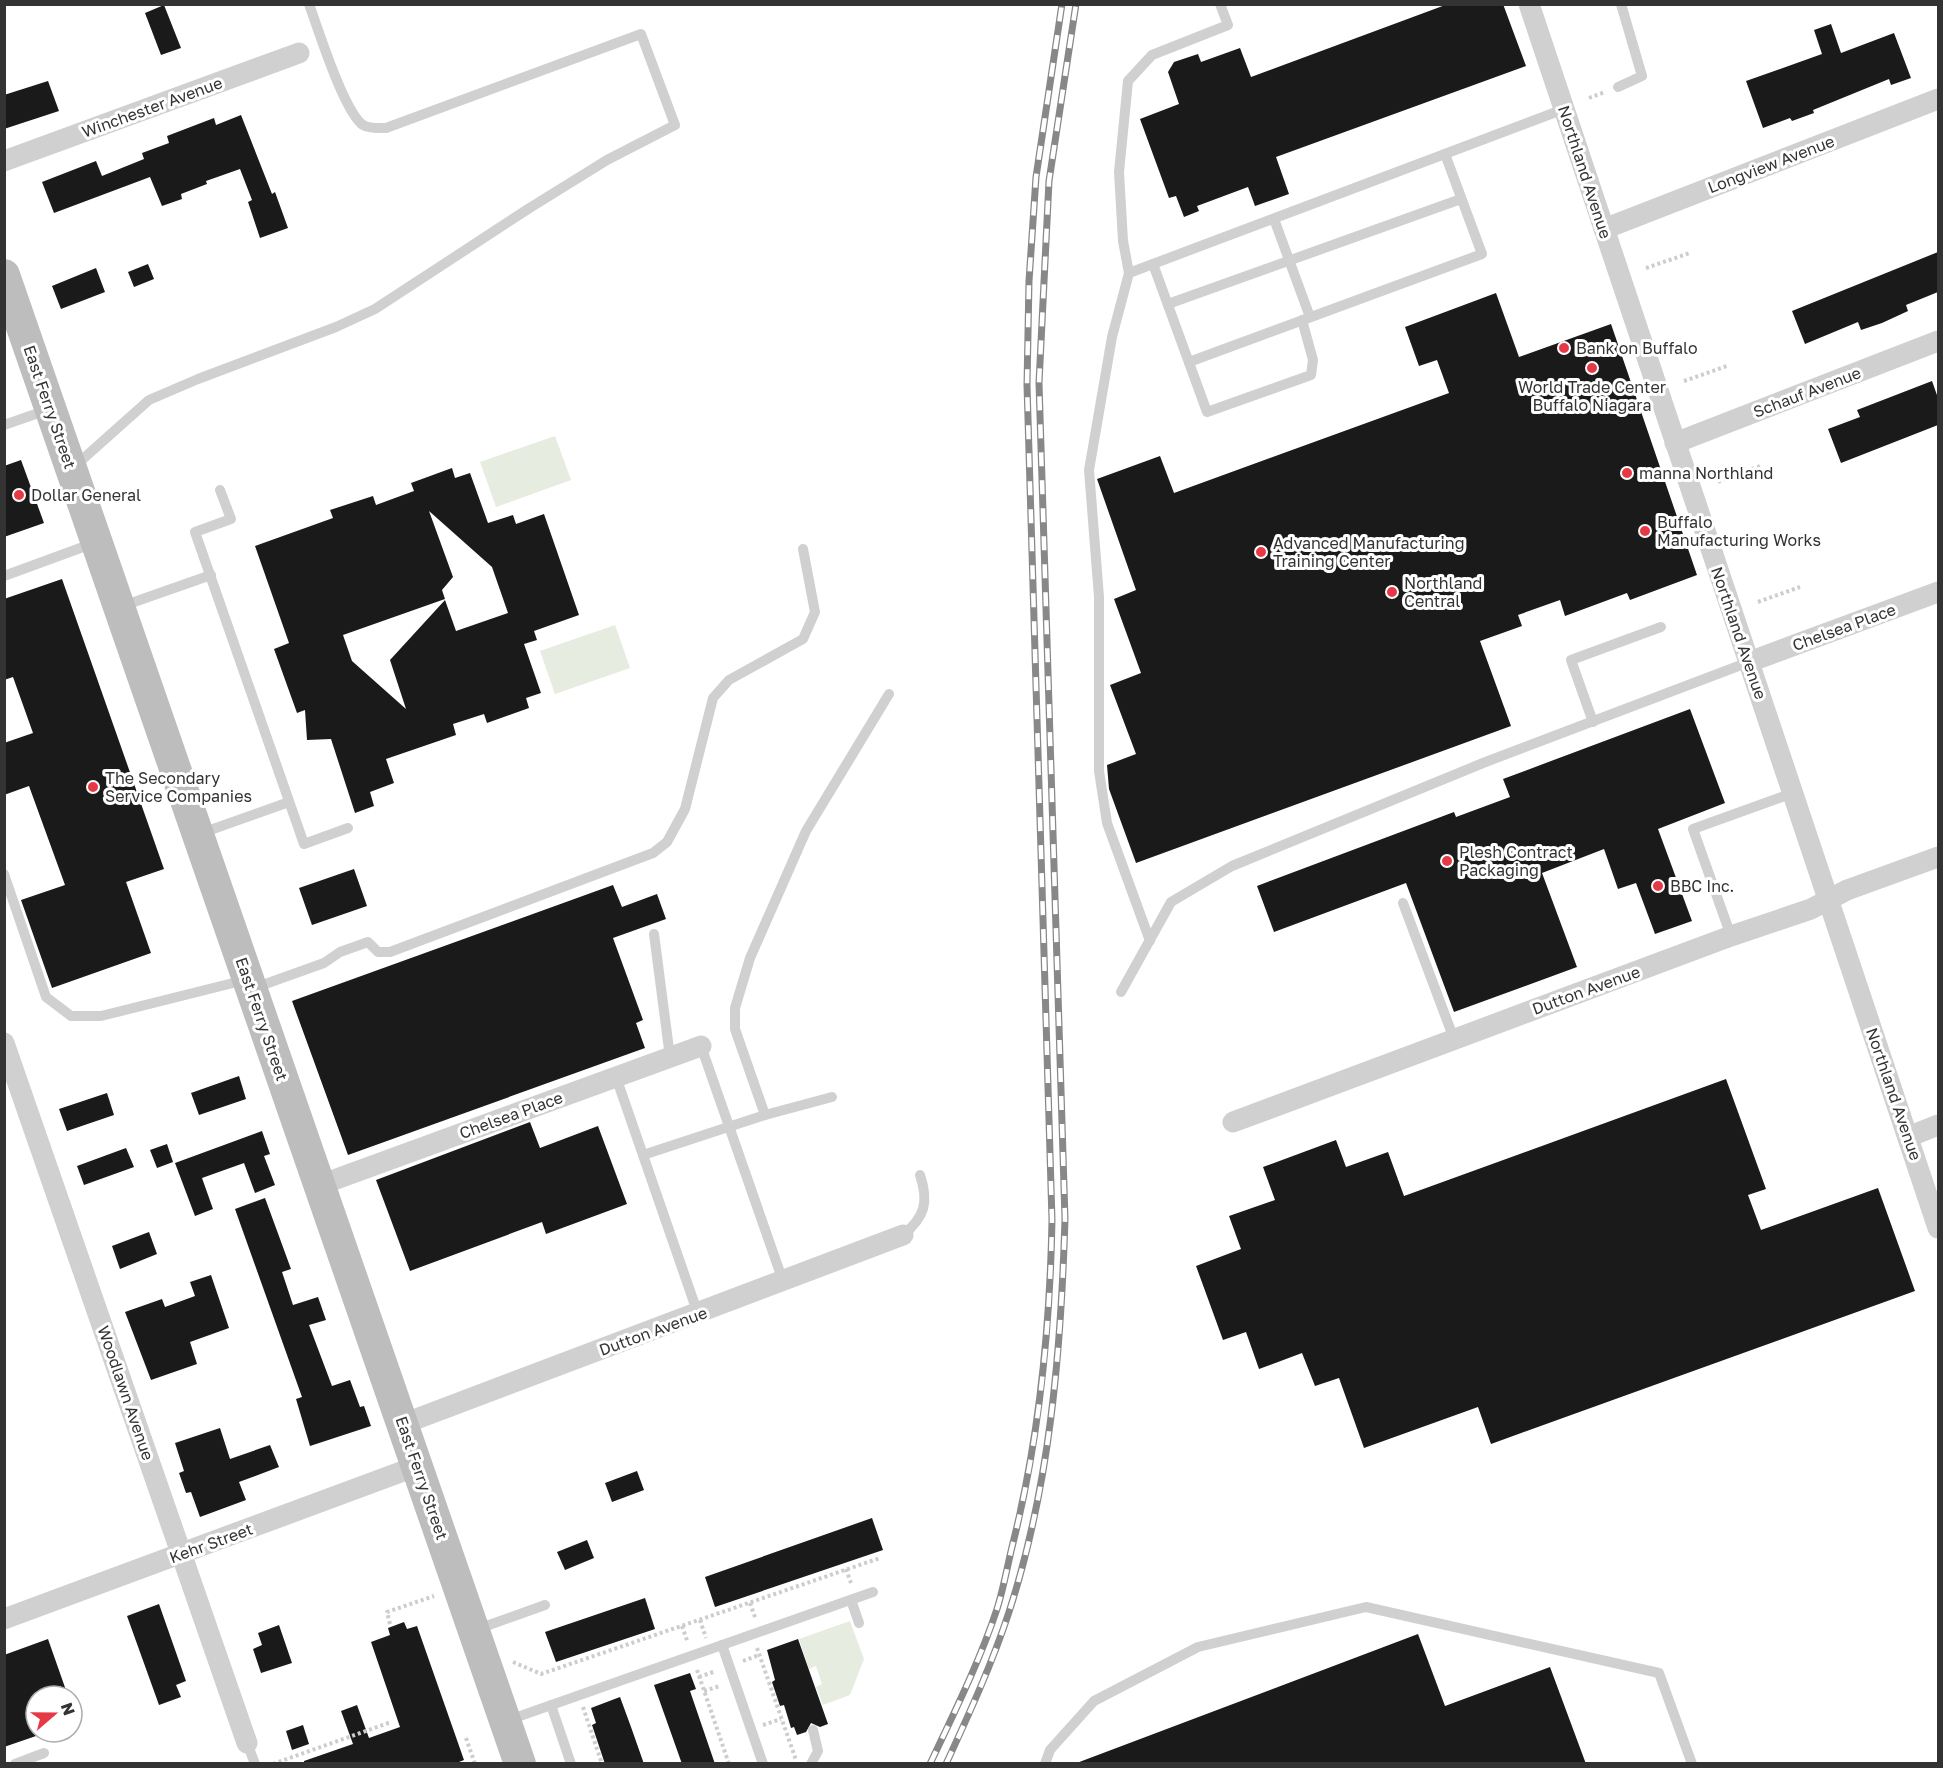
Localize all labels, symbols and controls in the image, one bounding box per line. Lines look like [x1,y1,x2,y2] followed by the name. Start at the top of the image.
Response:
[79,72,225,142] street label: Winchester Avenue
[1554,103,1616,241] street label: Northland Avenue
[1705,131,1837,197] street label: Longview Avenue
[1576,338,1698,358] place label: Bank on Buffalo
[1557,341,1571,355] marker: Bank on Buffalo
[19,343,81,471] street label: East Ferry Street
[1585,361,1599,375] marker: World Trade Center Buffalo Niagara
[1750,362,1864,422] street label: Schauf Avenue
[1518,377,1666,415] place label: World Trade Center Buffalo Niagara
[1639,463,1773,483] place label: manna Northland
[1620,466,1634,480] marker: manna Northland
[31,485,141,505] place label: Dollar General
[12,488,26,502] marker: Dollar General
[1657,512,1821,550] place label: Buffalo Manufacturing Works
[1638,524,1652,538] marker: Buffalo Manufacturing Works
[1273,533,1465,571] place label: Advanced Manufacturing Training Center
[1254,545,1268,559] marker: Advanced Manufacturing Training Center
[1707,564,1771,702] street label: Northland Avenue
[1404,573,1482,611] place label: Northland Central
[1385,585,1399,599] marker: Northland Central
[1790,599,1898,655] street label: Chelsea Place
[105,768,252,806] place label: The Secondary Service Companies
[86,780,100,794] marker: The Secondary Service Companies
[1459,842,1573,880] place label: Plesh Contract Packaging
[1440,854,1454,868] marker: Plesh Contract Packaging
[1670,876,1734,896] place label: BBC Inc.
[1651,879,1665,893] marker: BBC Inc.
[231,955,293,1083] street label: East Ferry Street
[1529,961,1643,1019] street label: Dutton Avenue
[1862,1025,1926,1163] street label: Northland Avenue
[457,1087,565,1143] street label: Chelsea Place
[596,1302,710,1360] street label: Dutton Avenue
[94,1323,158,1463] street label: Woodlawn Avenue
[391,1414,453,1542] street label: East Ferry Street
[166,1519,256,1567] street label: Kehr Street
[24,1684,84,1744] north arrow
[57,1700,80,1718] text: N

